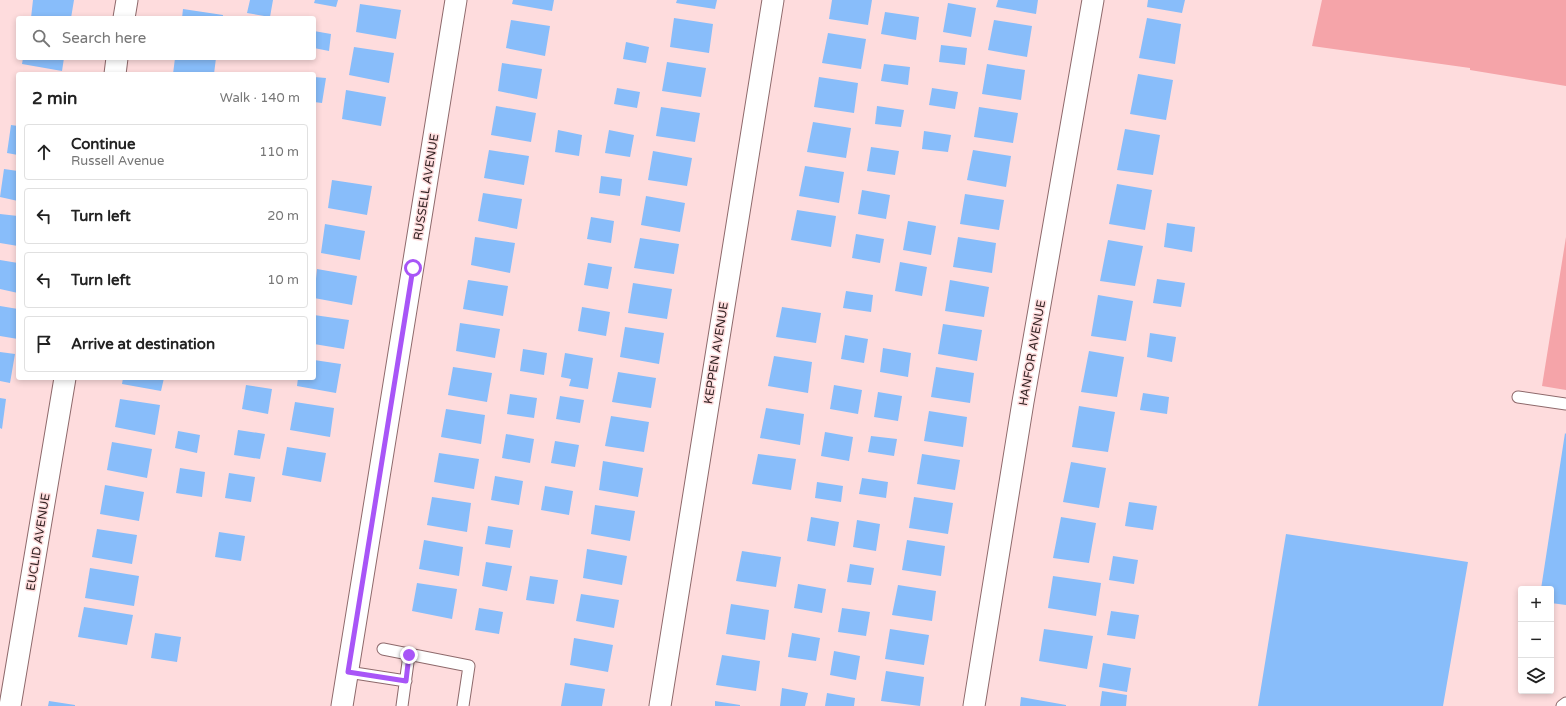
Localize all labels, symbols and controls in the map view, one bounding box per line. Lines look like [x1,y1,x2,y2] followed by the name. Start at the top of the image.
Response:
[16,16,316,60] search box
[30,27,52,49] icon: search
[62,29,146,47] text: Search here
[32,88,77,109] text: 2 min
[220,90,300,106] text: Walk · 140 m
[411,132,441,241] street label: RUSSELL AVENUE
[71,135,135,153] text: Continue
[33,141,55,163] icon: ahead
[259,144,299,160] text: 110 m
[71,153,164,169] text: Russell Avenue
[33,205,55,227] icon: left
[71,207,131,225] text: Turn left
[267,208,299,224] text: 20 m
[404,259,422,277] route start
[33,269,55,291] icon: left
[71,271,131,289] text: Turn left
[267,272,299,288] text: 10 m
[1016,299,1048,407] street label: HANFOR AVENUE
[701,301,731,405] street label: KEPPEN AVENUE
[33,333,55,355] icon: arrive
[71,335,215,353] text: Arrive at destination
[23,492,53,592] street label: EUCLID AVENUE
[1518,586,1554,694] map controls
[1518,586,1554,622] button: +
[1518,622,1554,658] button: −
[400,646,418,664] route end
[1518,658,1554,694] button: layers

